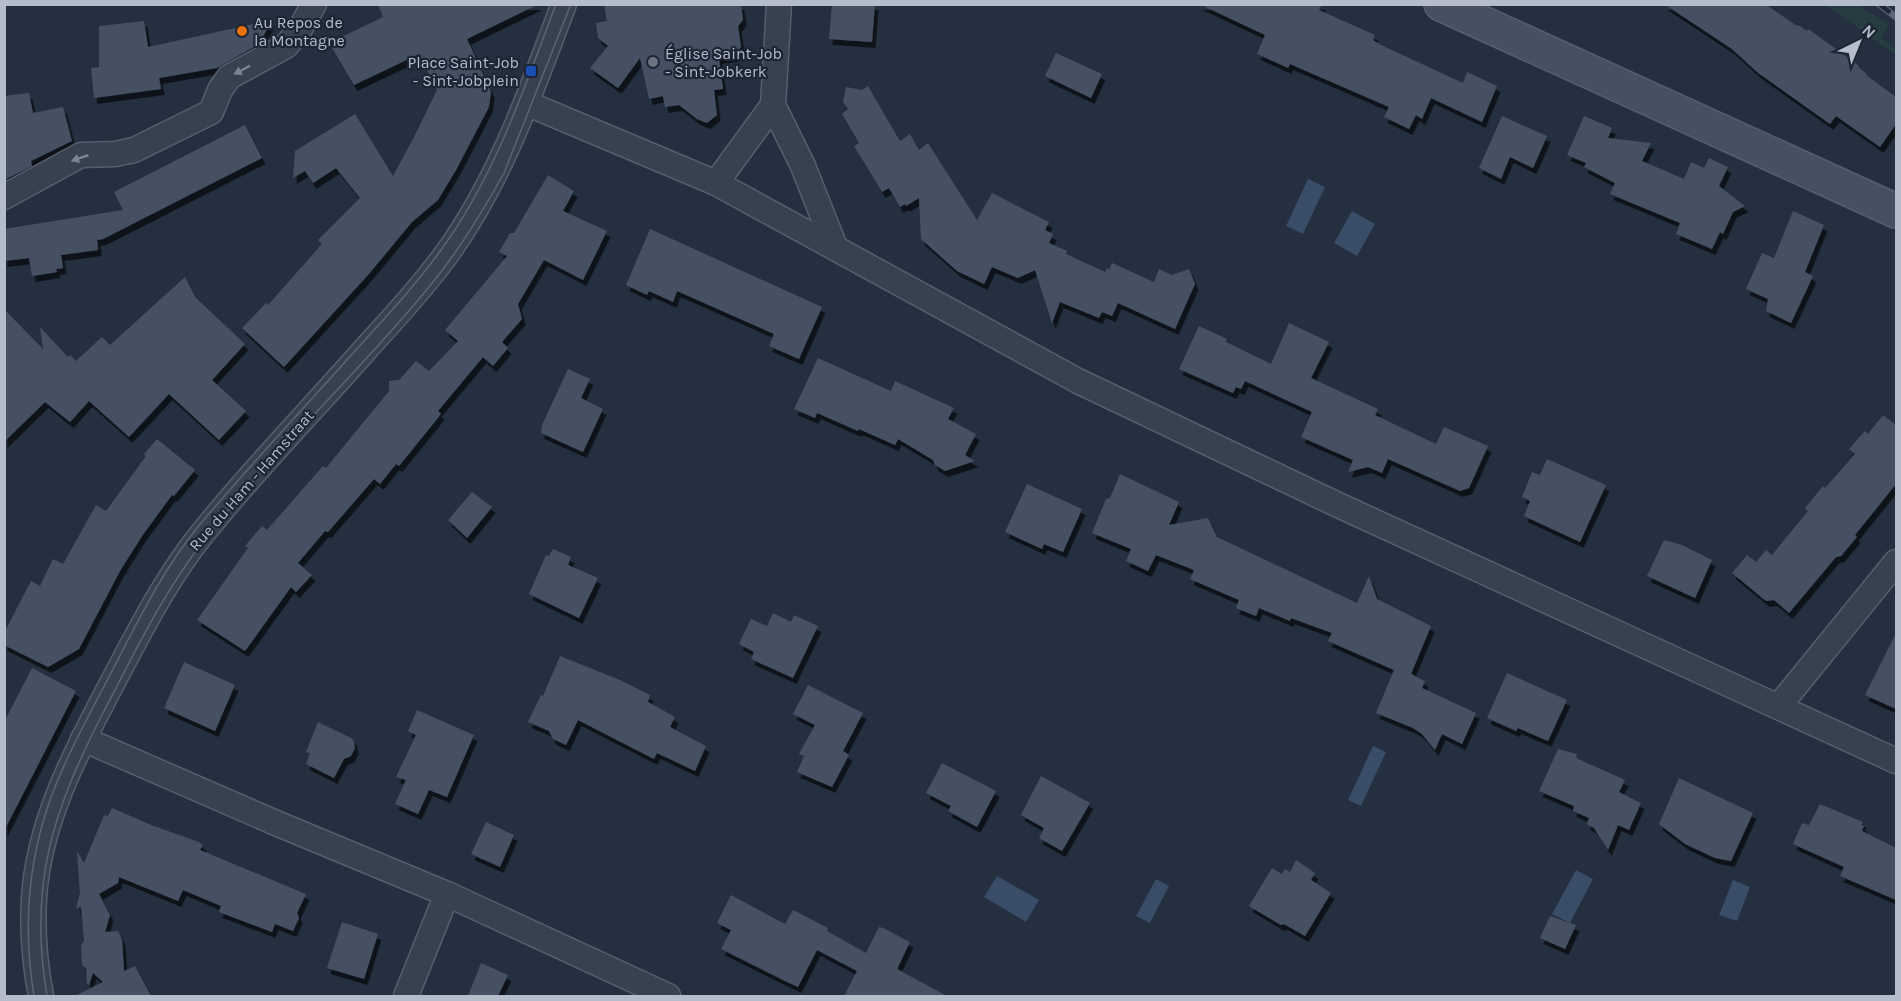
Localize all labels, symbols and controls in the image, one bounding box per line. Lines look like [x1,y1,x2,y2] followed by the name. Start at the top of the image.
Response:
[1829,12,1889,72] north arrow
[254,13,345,50] place label: Au Repos de la Montagne
[1858,21,1880,42] text: N
[235,24,249,38] marker: Au Repos de la Montagne
[665,44,782,81] place label: Église Saint-Job - Sint-Jobkerk
[407,53,519,90] place label: Place Saint-Job - Sint-Jobplein
[646,55,660,69] marker: Église Saint-Job - Sint-Jobkerk
[524,64,538,78] marker: Place Saint-Job - Sint-Jobplein
[233,65,250,75] one-way arrow
[71,153,89,163] one-way arrow
[185,406,318,555] street label: Rue du Ham - Hamstraat

